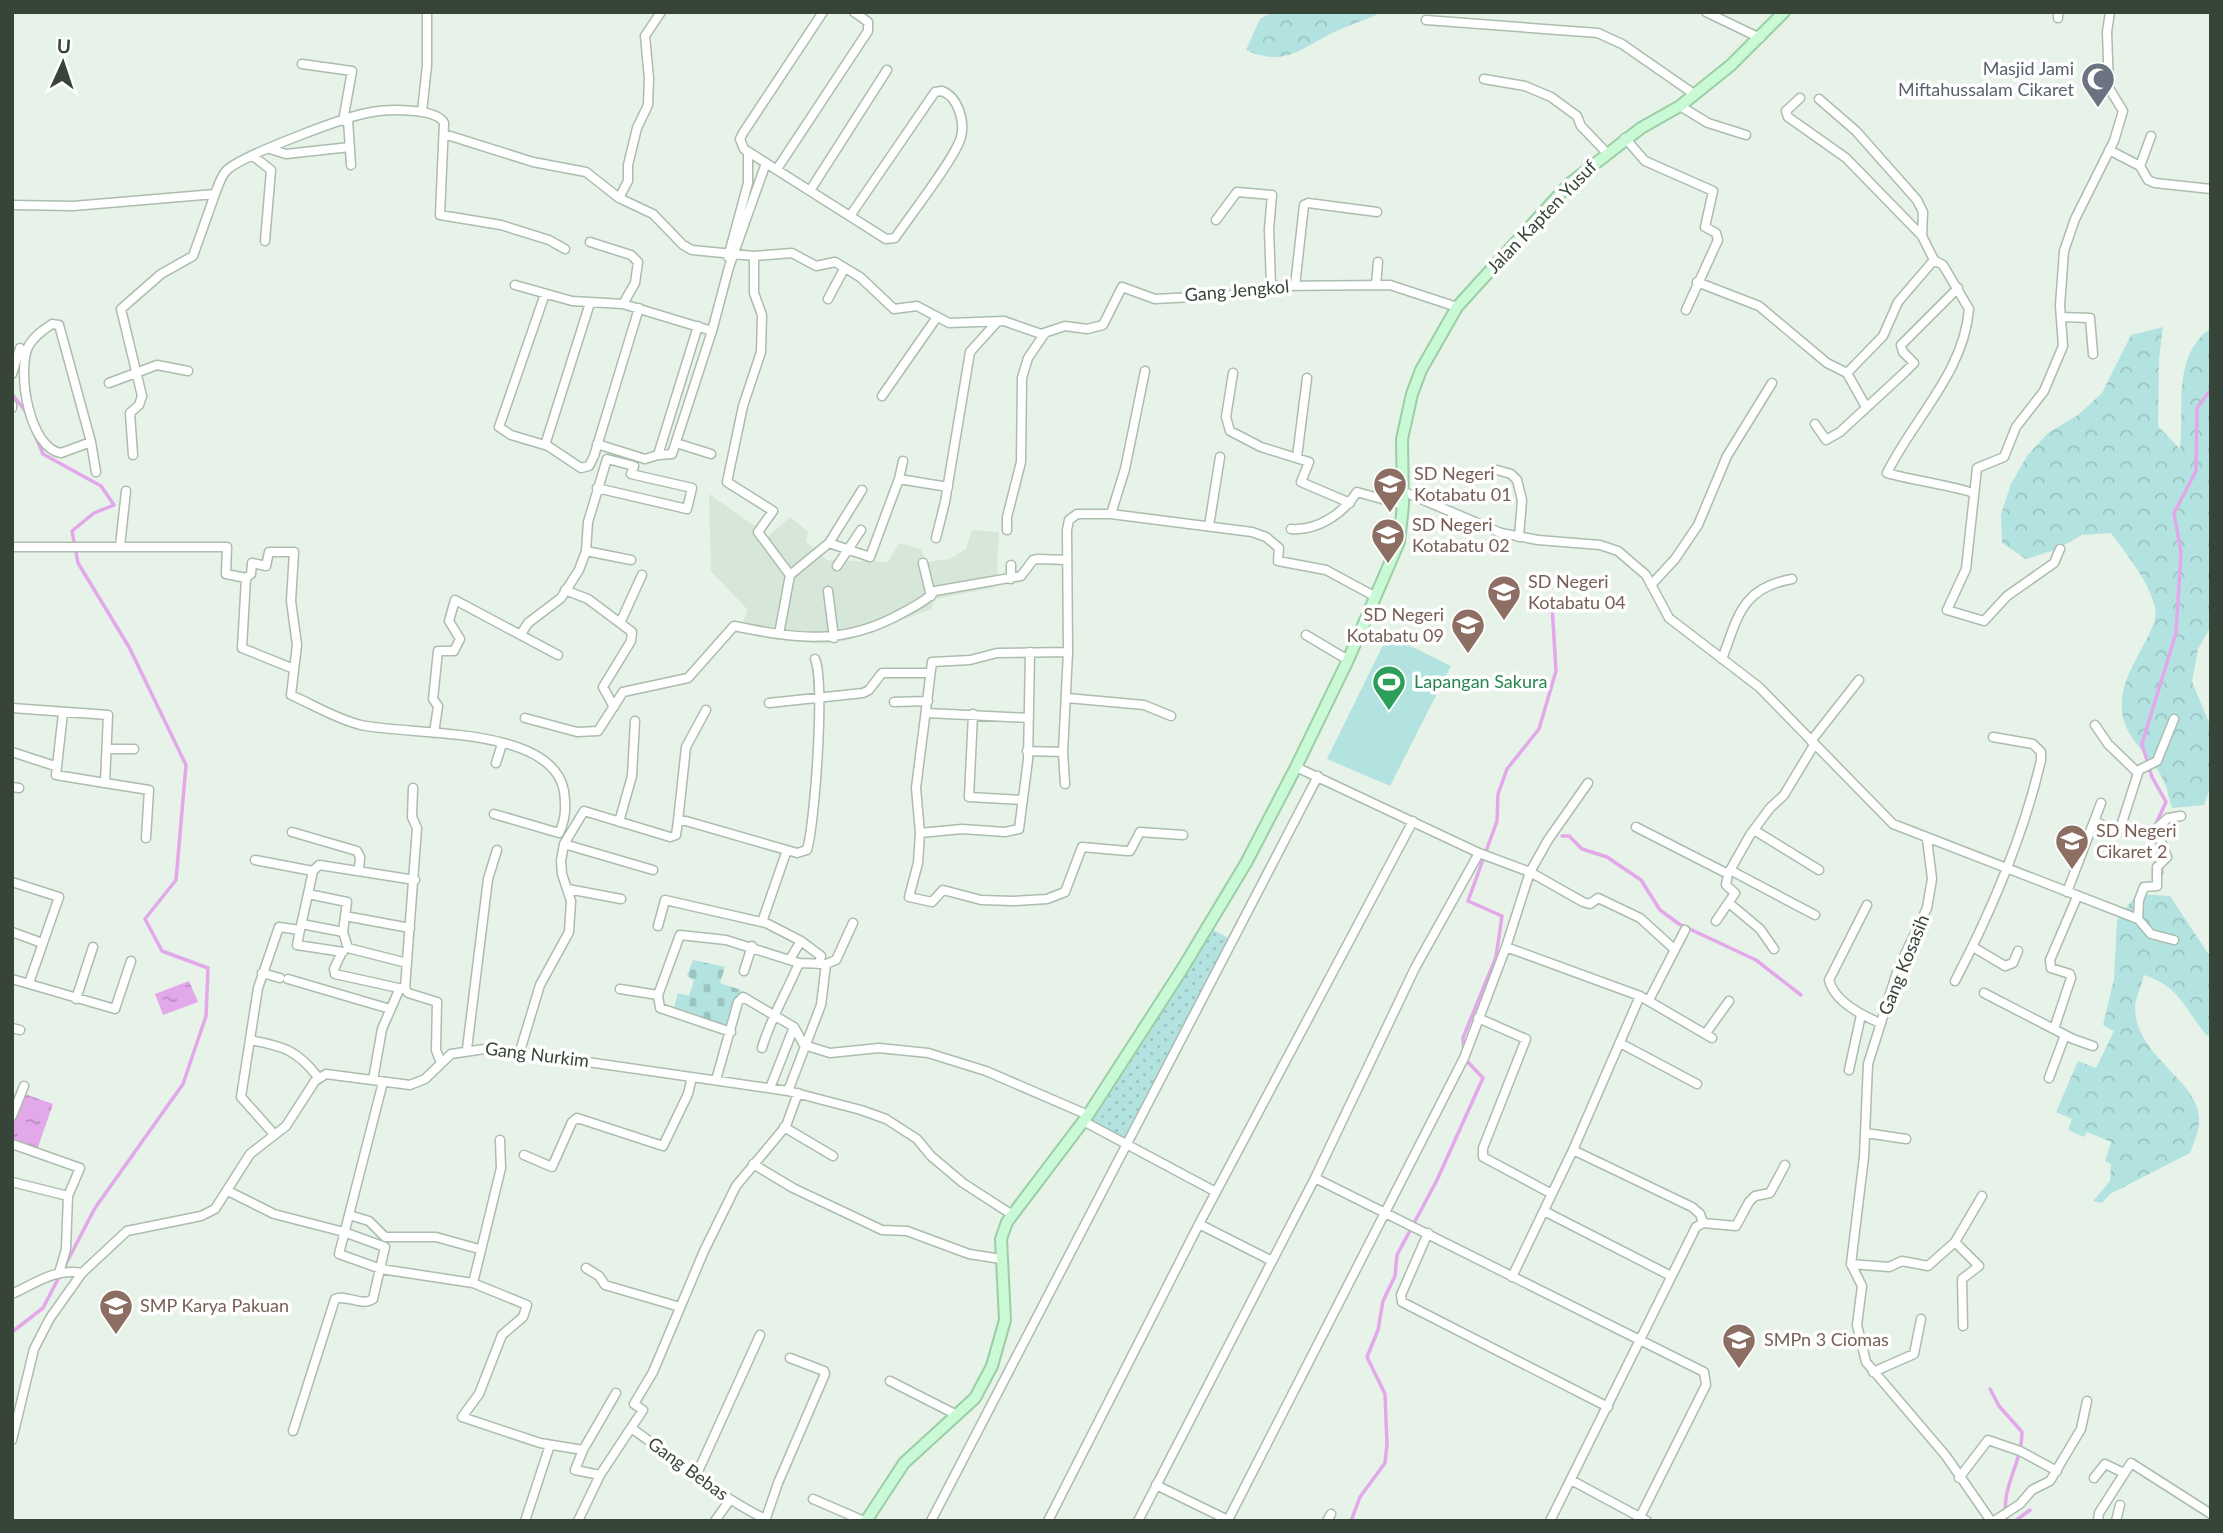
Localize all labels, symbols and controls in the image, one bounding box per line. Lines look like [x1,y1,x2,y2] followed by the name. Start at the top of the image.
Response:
[28,28,98,98] north arrow
[56,34,72,57] text: U
[1898,57,2075,100] place label: Masjid Jami Miftahussalam Cikaret
[2079,60,2117,109] mosque icon: Masjid Jami Miftahussalam Cikaret
[1482,155,1601,277] street label: Jalan Kapten Yusuf
[1184,274,1290,306] street label: Gang Jengkol
[1414,462,1512,505] place label: SD Negeri Kotabatu 01
[1371,465,1409,514] school or university icon: SD Negeri Kotabatu 01
[1412,513,1510,556] place label: SD Negeri Kotabatu 02
[1369,516,1407,565] school or university icon: SD Negeri Kotabatu 02
[1528,570,1626,613] place label: SD Negeri Kotabatu 04
[1485,573,1523,622] school or university icon: SD Negeri Kotabatu 04
[1346,603,1444,646] place label: SD Negeri Kotabatu 09
[1449,606,1487,655] school or university icon: SD Negeri Kotabatu 09
[1370,663,1408,712] sports icon: Lapangan Sakura
[1414,670,1547,692] place label: Lapangan Sakura
[2096,819,2177,862] place label: SD Negeri Cikaret 2
[2053,822,2091,871] school or university icon: SD Negeri Cikaret 2
[1873,911,1933,1018] street label: Gang Kosasih
[484,1037,590,1071] street label: Gang Nurkim
[97,1287,135,1336] school or university icon: SMP Karya Pakuan
[140,1294,289,1316] place label: SMP Karya Pakuan
[1720,1321,1758,1370] school or university icon: SMPn 3 Ciomas
[1764,1328,1889,1350] place label: SMPn 3 Ciomas
[644,1432,733,1505] street label: Gang Bebas

